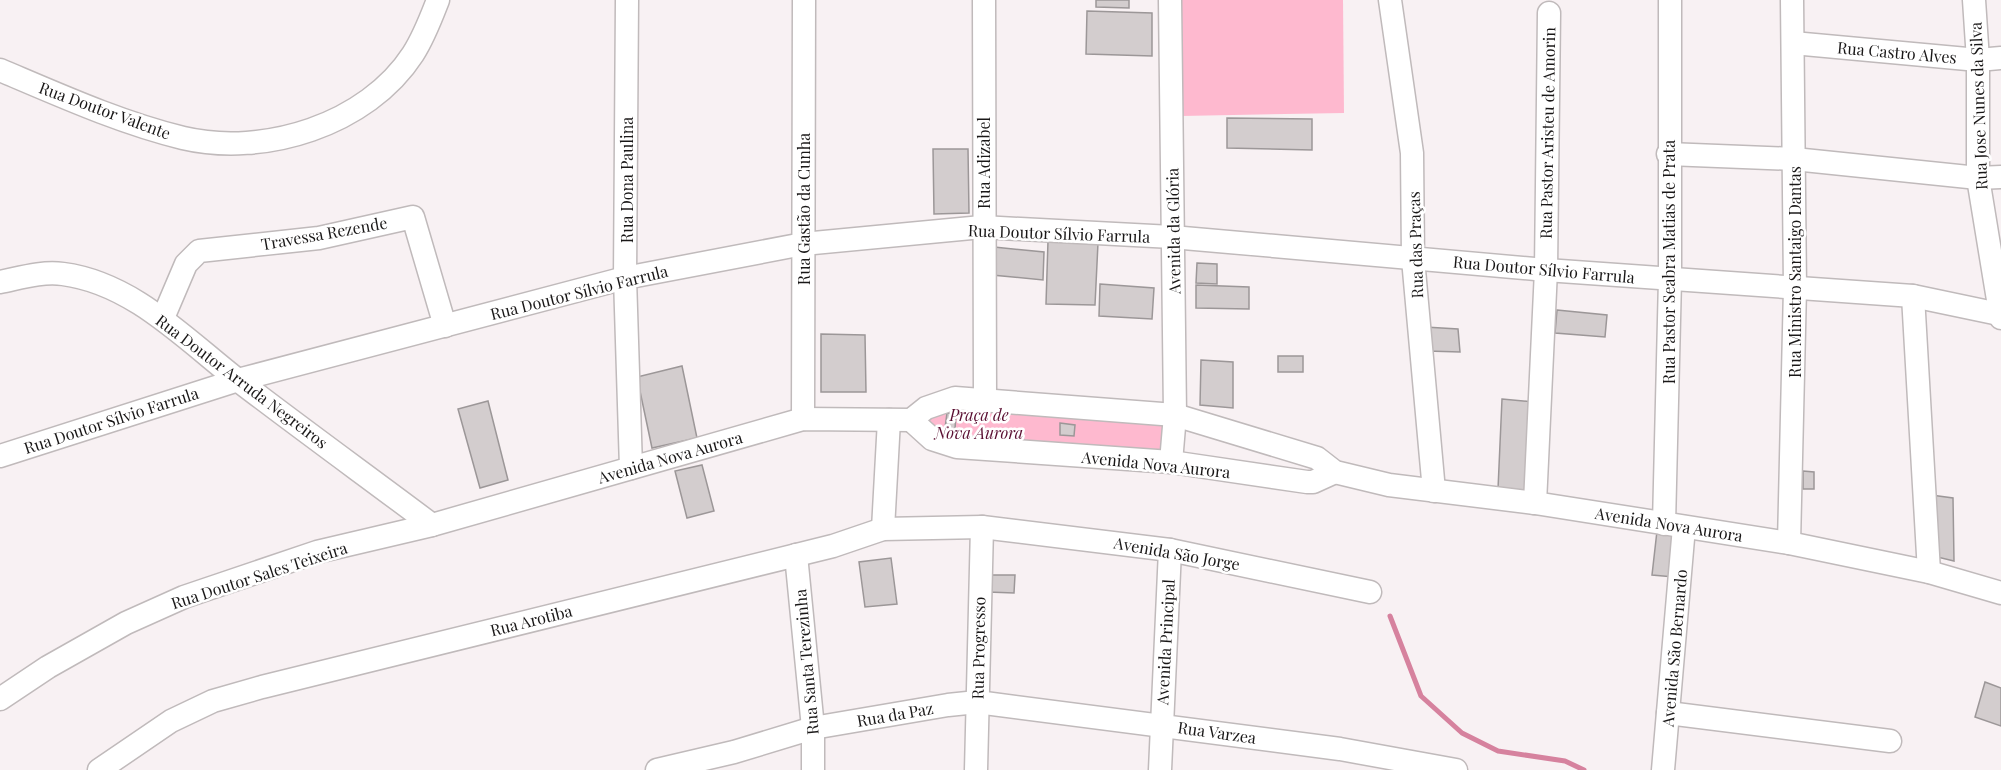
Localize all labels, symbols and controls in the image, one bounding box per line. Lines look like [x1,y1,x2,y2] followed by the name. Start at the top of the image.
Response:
[1965,22,1991,190] street label: Rua Jose Nunes da Silva
[1535,26,1559,239] street label: Rua Pastor Aristeu de Amorin
[1836,36,1958,68] street label: Rua Castro Alves
[36,76,174,144] street label: Rua Doutor Valente
[973,116,994,209] street label: Rua Adizabel
[616,117,637,243] street label: Rua Dona Paulina
[793,133,814,285] street label: Rua Gastão da Cunha
[1658,140,1679,384] street label: Rua Pastor Seabra Matias de Prata
[1784,166,1805,378] street label: Rua Ministro Santaigo Dantas
[1161,168,1185,295] street label: Avenida da Glória
[1403,191,1427,299] street label: Rua das Praças
[259,212,389,254] street label: Travessa Rezende
[968,219,1151,247] street label: Rua Doutor Sílvio Farrula
[1452,251,1636,287] street label: Rua Doutor Sílvio Farrula
[488,260,670,324] street label: Rua Doutor Sílvio Farrula
[152,309,332,453] street label: Rua Doutor Arruda Negreiros
[21,382,201,458] street label: Rua Doutor Sílvio Farrula
[933,404,1023,443] park label: Praça de Nova Aurora
[594,426,745,488] street label: Avenida Nova Aurora
[1080,446,1231,482] street label: Avenida Nova Aurora
[1593,502,1744,546] street label: Avenida Nova Aurora
[1111,531,1242,574] street label: Avenida São Jorge
[168,537,350,613] street label: Rua Doutor Sales Teixeira
[1657,568,1691,729] street label: Avenida São Bernardo
[1151,578,1179,707] street label: Avenida Principal
[789,588,823,736] street label: Rua Santa Terezinha
[967,596,989,700] street label: Rua Progresso
[488,600,574,640] street label: Rua Arotiba
[855,697,935,731] street label: Rua da Paz
[1177,716,1257,748] street label: Rua Varzea

